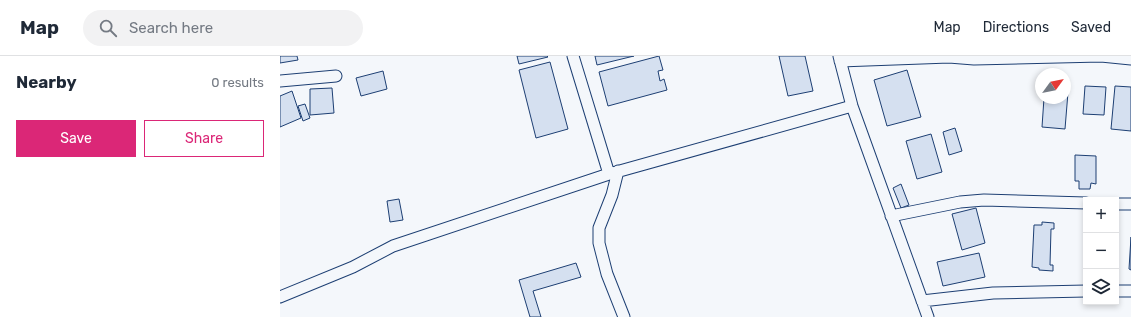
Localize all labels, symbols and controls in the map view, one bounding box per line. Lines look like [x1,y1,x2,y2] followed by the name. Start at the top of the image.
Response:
[83,10,363,46] search box
[20,16,59,39] text: Map
[97,17,119,39] icon: search
[129,19,213,37] text: Search here
[934,19,961,36] text: Map
[983,19,1049,36] text: Directions
[1071,19,1111,36] text: Saved
[1035,68,1071,104] north arrow
[16,72,77,92] text: Nearby
[211,75,264,90] text: 0 results
[16,120,136,157] button: Save
[144,120,264,157] button: Share
[1083,197,1119,305] map controls
[1083,197,1119,233] button: +
[1083,233,1119,269] button: −
[1083,269,1119,305] button: layers

